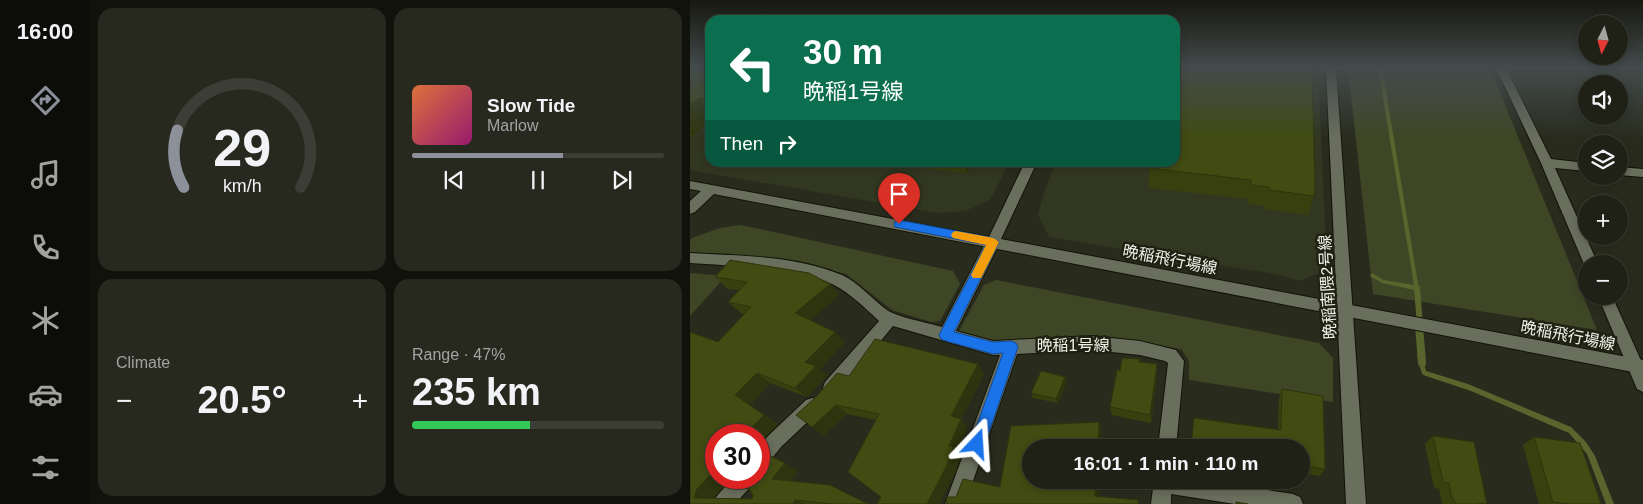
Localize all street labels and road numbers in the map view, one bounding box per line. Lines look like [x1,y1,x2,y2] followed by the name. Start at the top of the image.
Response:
[1316,234,1339,340] street label: 晩稲南隈2号線
[1121,242,1219,277] street label: 晩稲飛行場線
[1519,318,1617,353] street label: 晩稲飛行場線
[1037,337,1109,354] street label: 晩稲1号線

